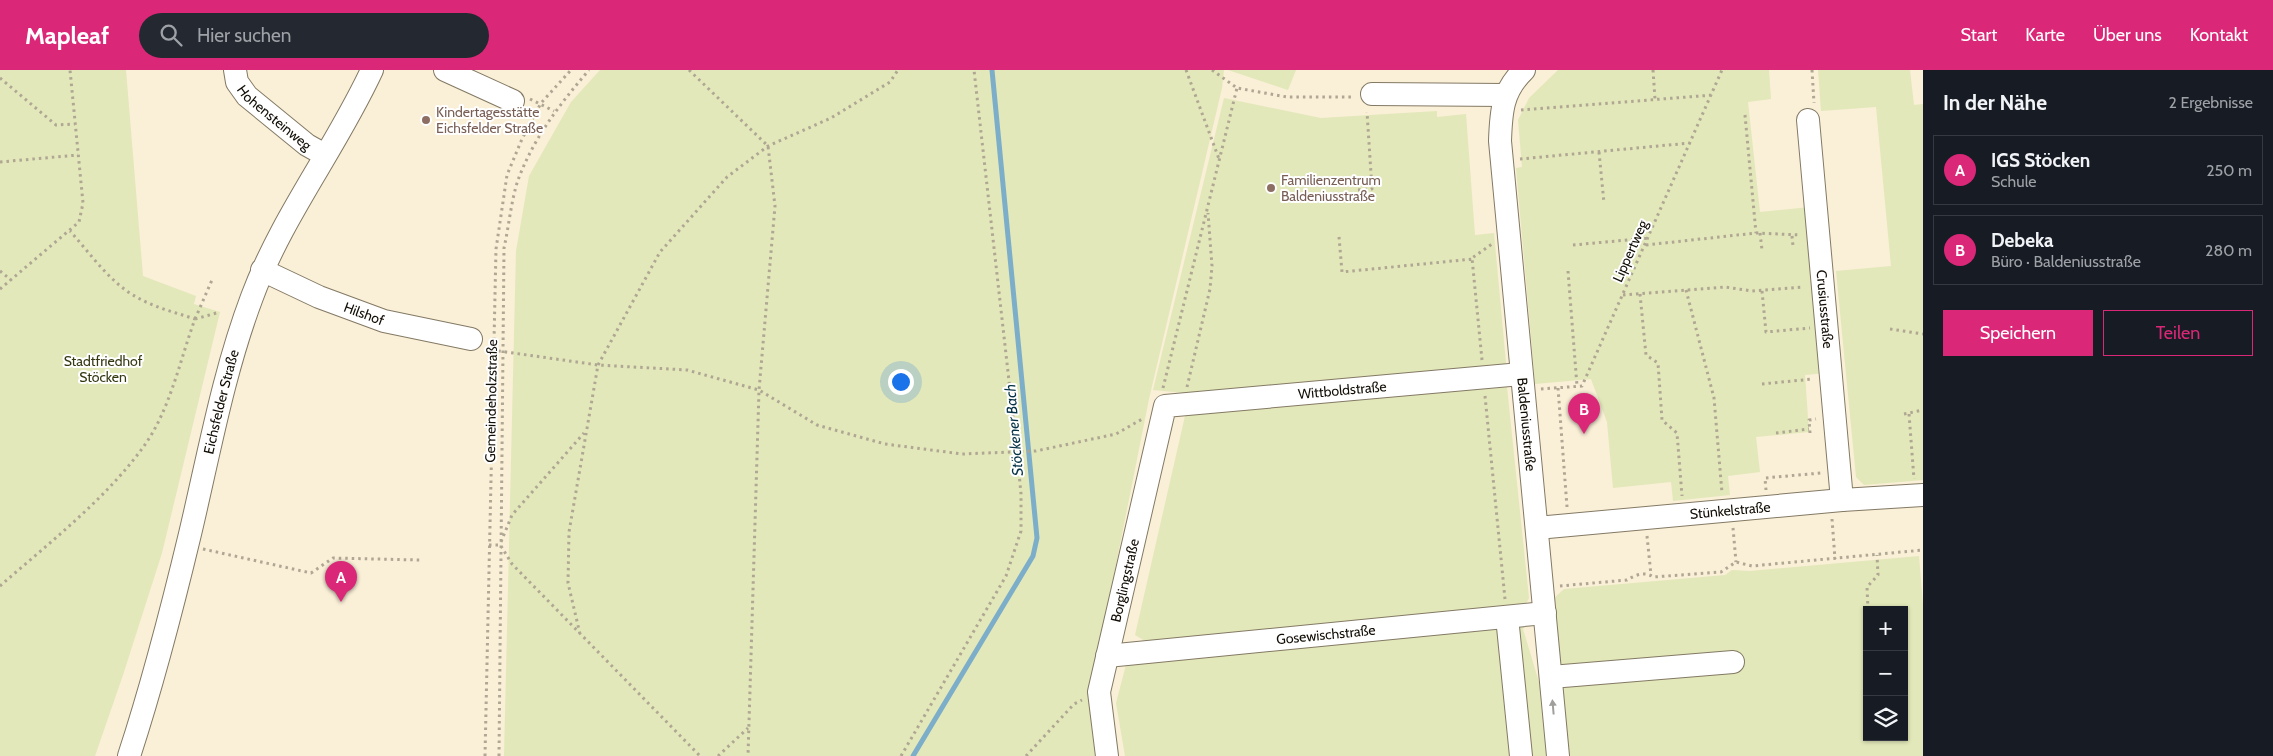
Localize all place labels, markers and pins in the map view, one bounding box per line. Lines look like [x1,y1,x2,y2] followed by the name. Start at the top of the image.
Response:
[436,103,543,137] place label: Kindertagesstätte Eichsfelder Straße
[420,114,432,126] marker: Kindertagesstätte Eichsfelder Straße
[1281,171,1381,205] place label: Familienzentrum Baldeniusstraße
[1265,182,1277,194] marker: Familienzentrum Baldeniusstraße
[1568,393,1600,434] pin: B
[325,561,357,602] pin: A

